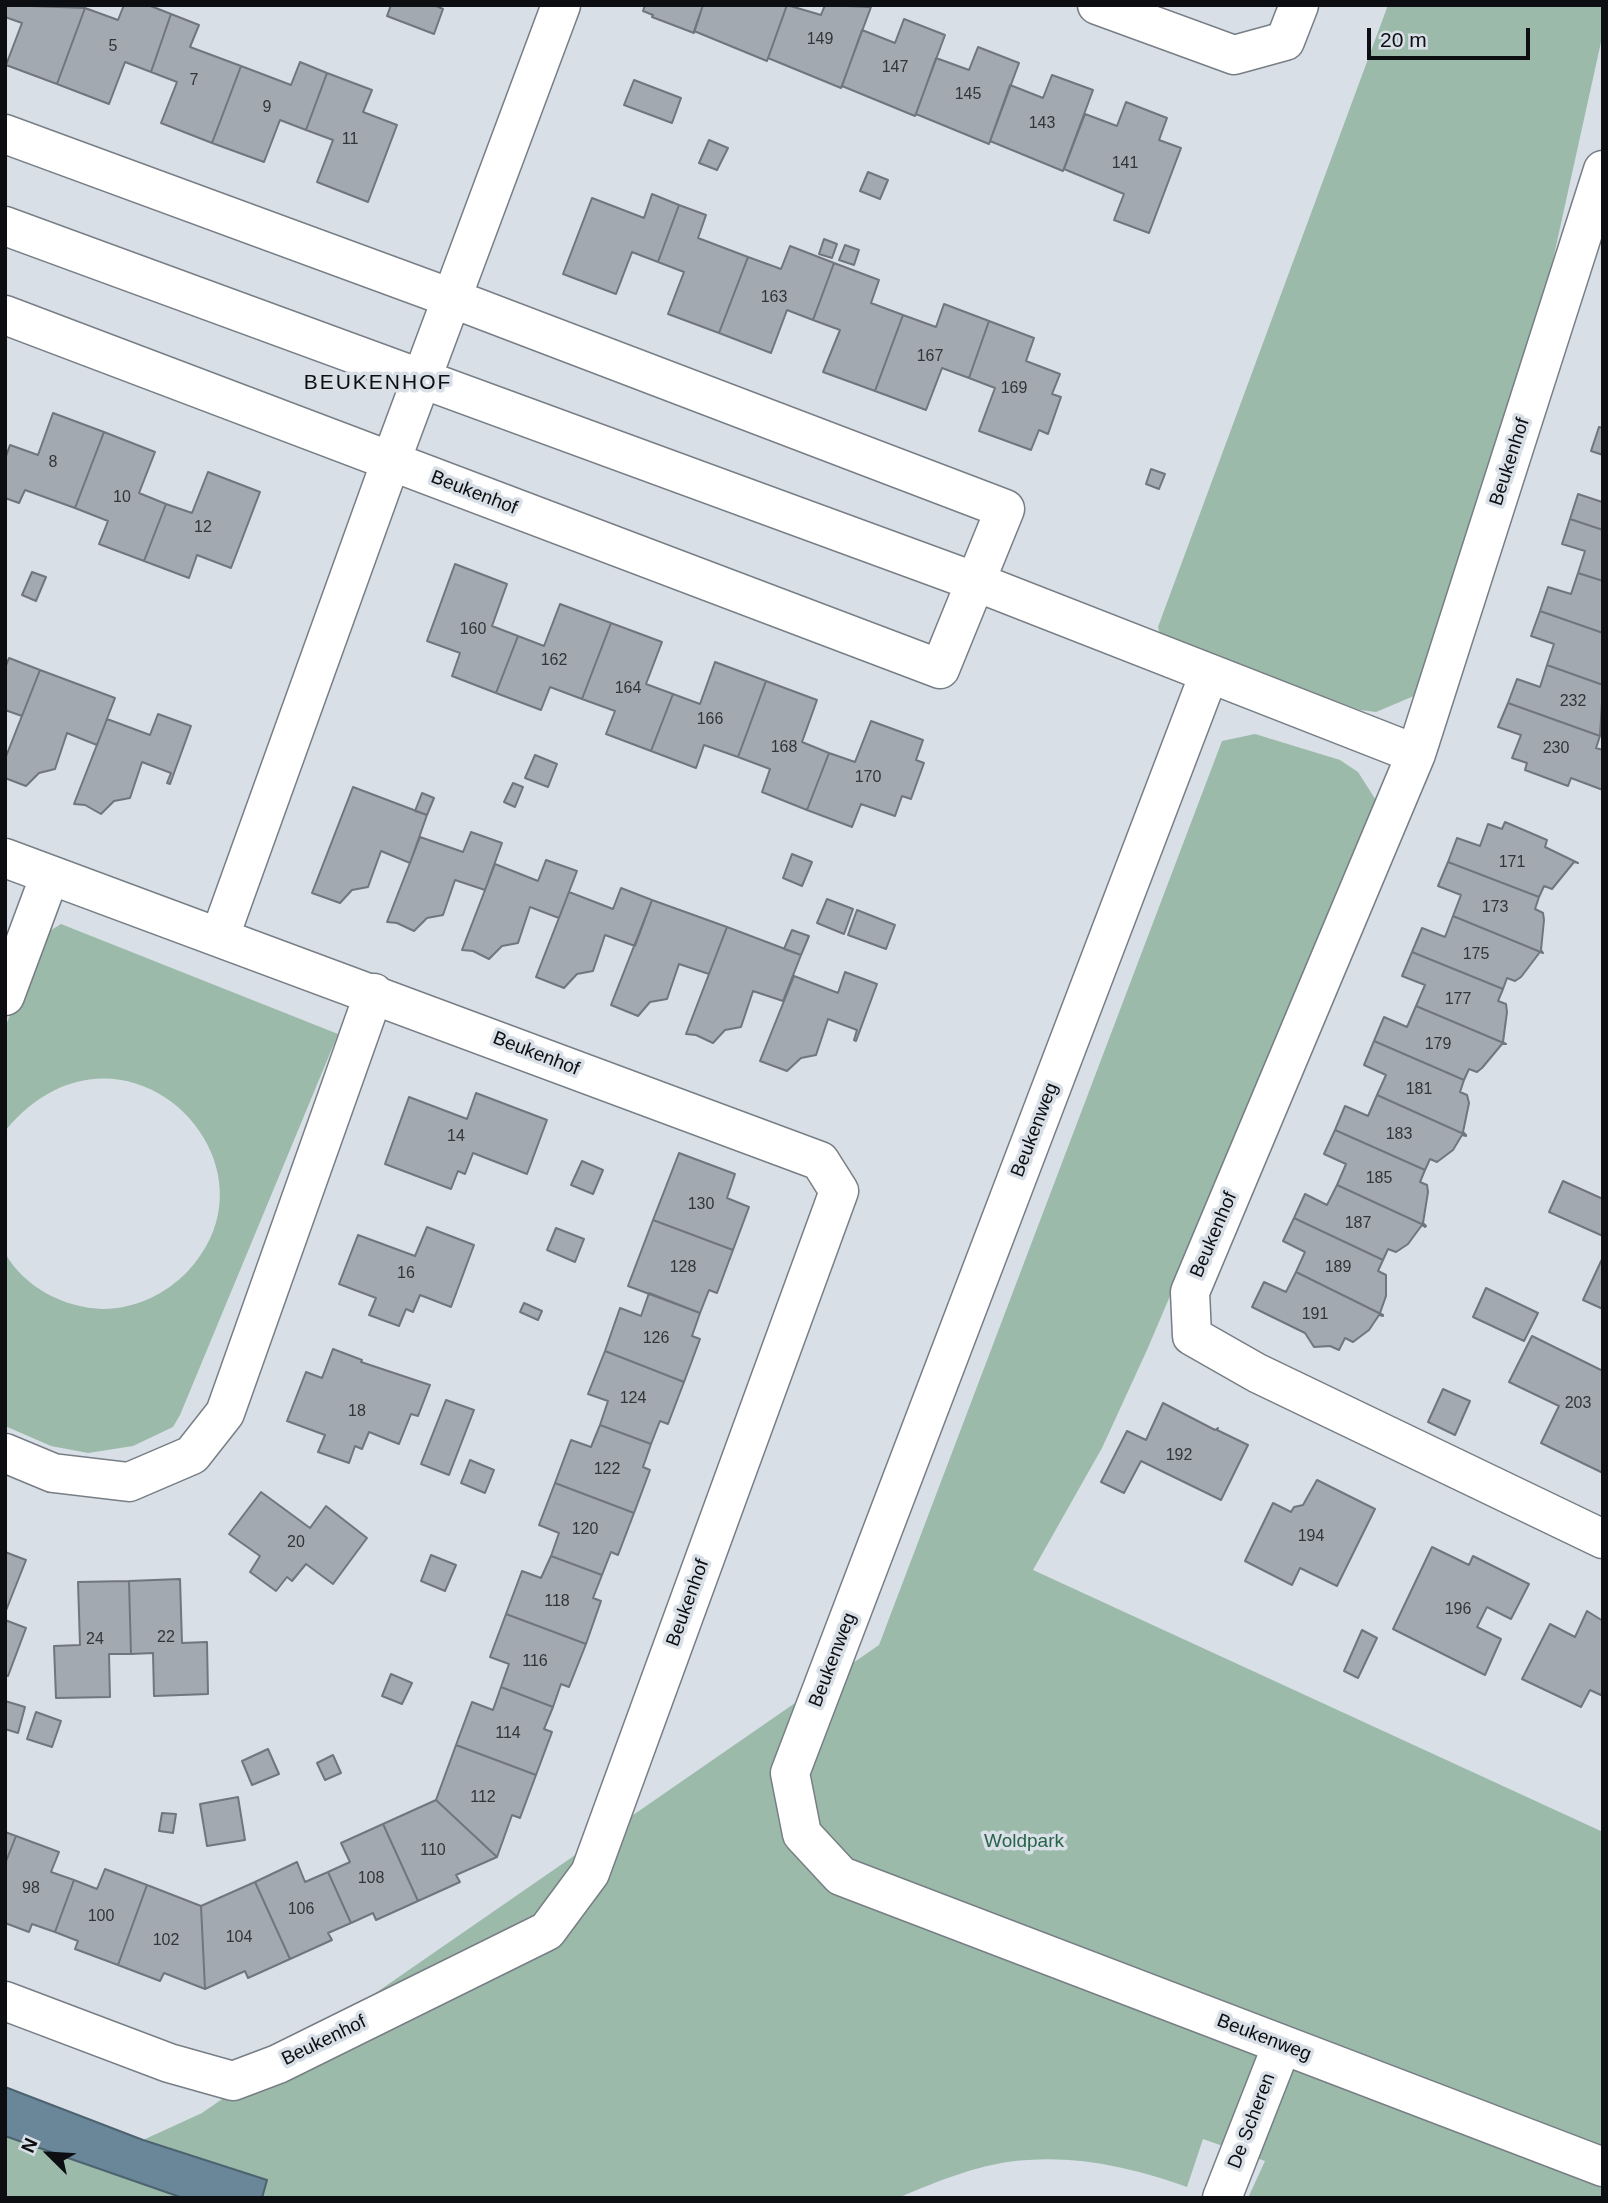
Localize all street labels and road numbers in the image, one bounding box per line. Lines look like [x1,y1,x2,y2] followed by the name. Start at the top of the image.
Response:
[1485,415,1535,509] street label: Beukenhof
[428,466,520,520] street label: Beukenhof
[490,1027,582,1081] street label: Beukenhof
[1007,1080,1063,1180] street label: Beukenweg
[1186,1189,1242,1281] street label: Beukenhof
[662,1556,714,1650] street label: Beukenhof
[805,1610,861,1710] street label: Beukenweg
[1214,2010,1314,2066] street label: Beukenweg
[278,2011,370,2071] street label: Beukenhof
[1223,2070,1281,2172] street label: De Scheren

